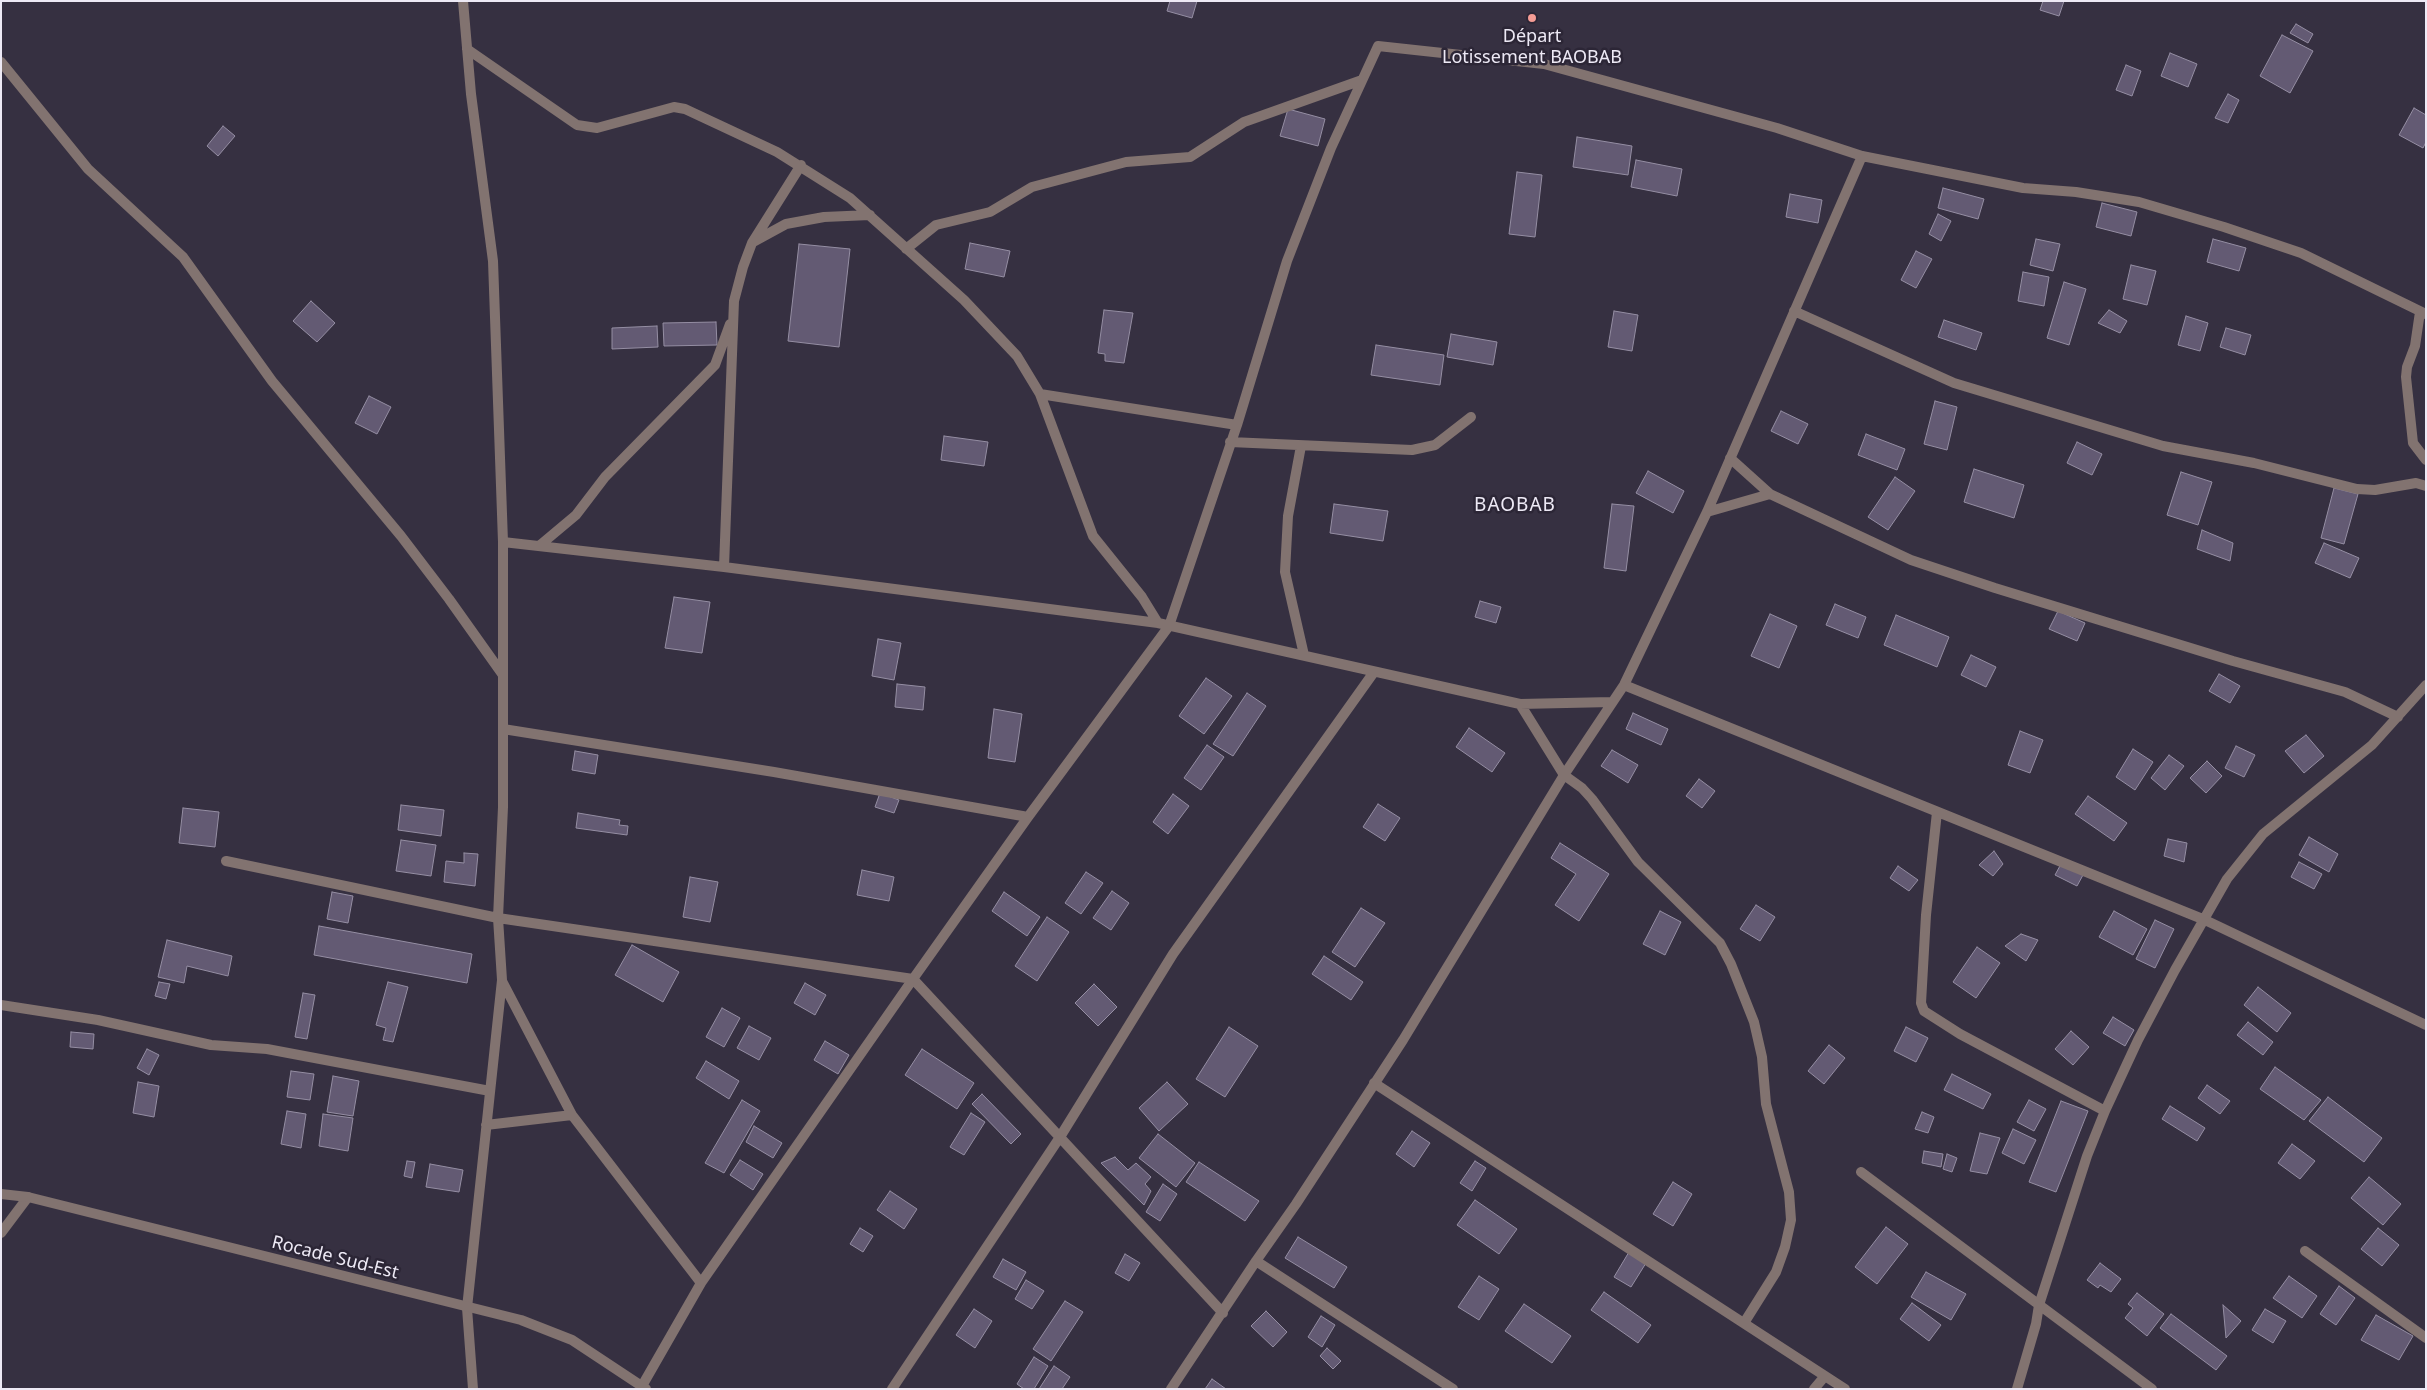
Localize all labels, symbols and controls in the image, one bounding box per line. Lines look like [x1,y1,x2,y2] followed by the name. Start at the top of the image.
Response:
[1526,12,1538,24] marker: Départ Lotissement BAOBAB
[1442,26,1622,68] place label: Départ Lotissement BAOBAB
[1473,495,1557,517] district label: BAOBAB
[269,1232,401,1284] street label: Rocade Sud-Est

